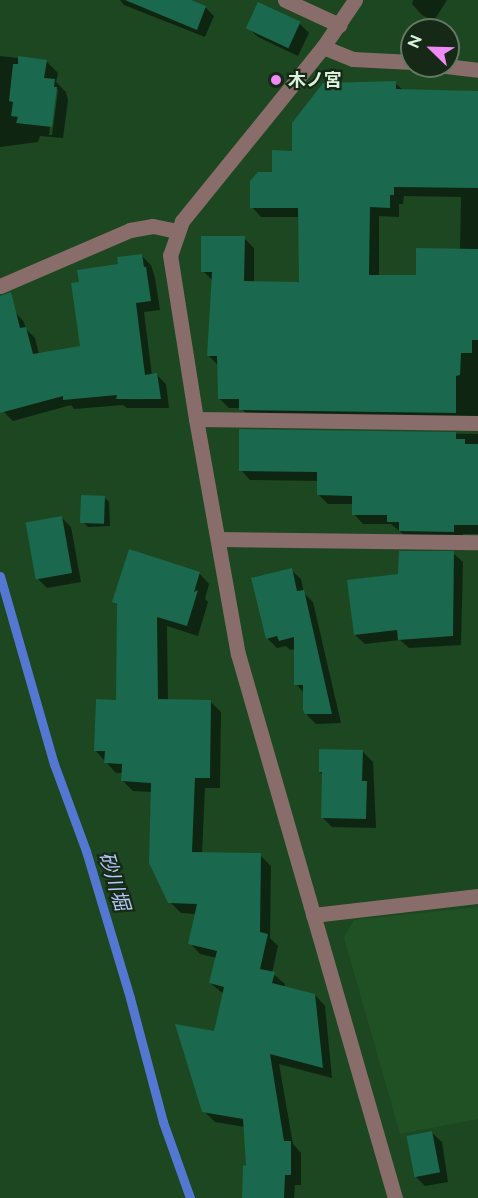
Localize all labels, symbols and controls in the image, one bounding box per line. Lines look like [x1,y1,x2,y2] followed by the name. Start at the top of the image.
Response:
[400,18,460,78] north arrow
[404,32,426,51] text: N
[288,69,342,91] place label: 木ノ宮
[269,73,283,87] marker: 木ノ宮
[94,849,134,913] water label: 砂川堀

